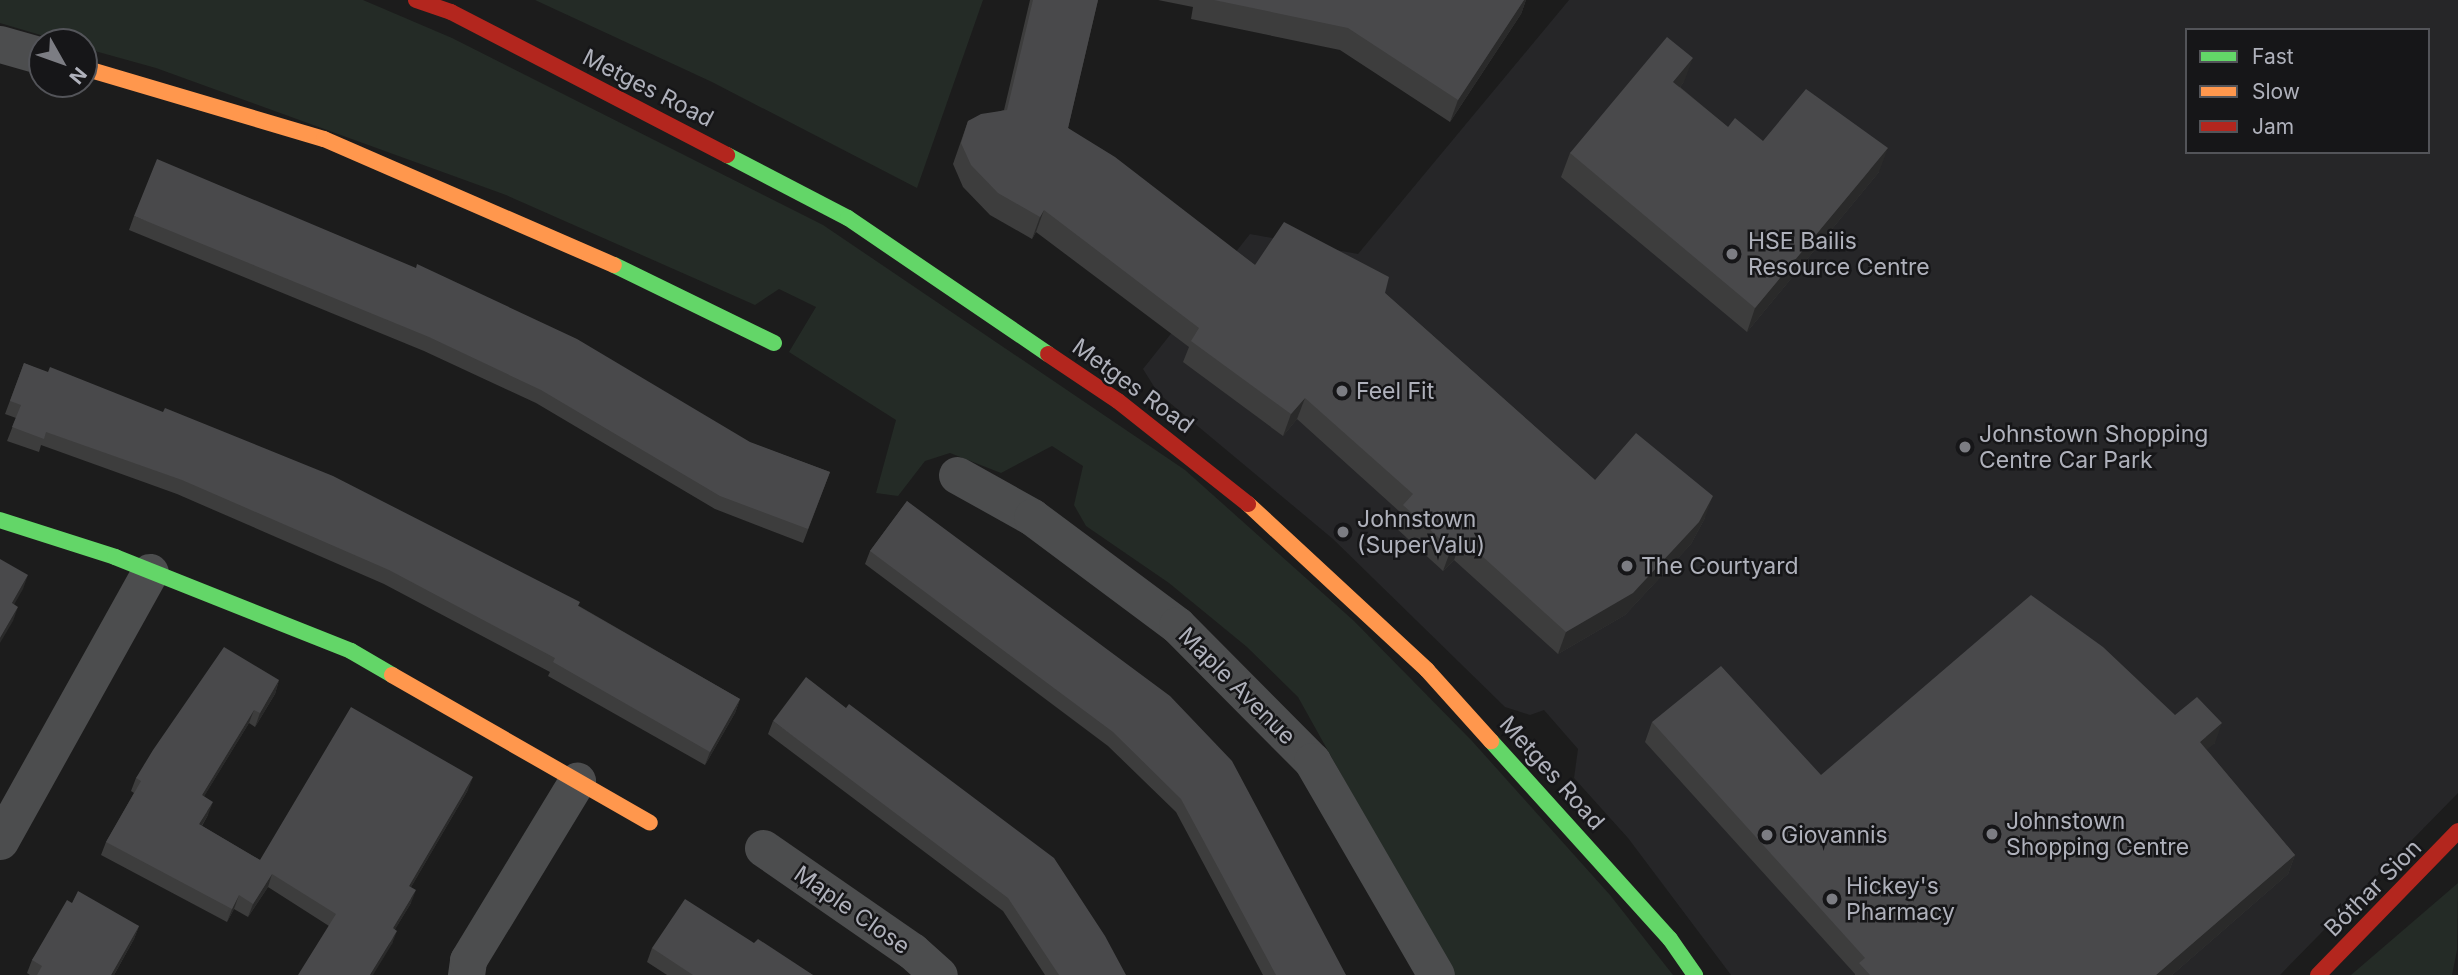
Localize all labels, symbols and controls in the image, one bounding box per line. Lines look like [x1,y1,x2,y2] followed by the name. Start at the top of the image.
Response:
[28,28,98,98] north arrow
[2185,28,2430,154] legend
[578,43,718,133] street label: Metges Road
[2252,44,2294,69] text: Fast
[64,63,91,88] text: N
[2252,79,2300,104] text: Slow
[2252,114,2294,139] text: Jam
[1748,227,1930,281] place label: HSE Bailis Resource Centre
[1722,244,1742,264] marker: HSE Bailis Resource Centre
[1067,333,1199,439] street label: Metges Road
[1356,377,1434,405] place label: Feel Fit
[1334,383,1350,399] marker: Feel Fit
[1979,420,2208,474] place label: Johnstown Shopping Centre Car Park
[1957,439,1973,455] marker: Johnstown Shopping Centre Car Park
[1357,505,1485,559] place label: Johnstown (SuperValu)
[1335,524,1351,540] marker: Johnstown (SuperValu)
[1641,552,1799,580] place label: The Courtyard
[1619,558,1635,574] marker: The Courtyard
[1173,622,1301,750] street label: Maple Avenue
[1494,711,1610,835] street label: Metges Road
[2006,807,2189,861] place label: Johnstown Shopping Centre
[1781,821,1888,849] place label: Giovannis
[1984,826,2000,842] marker: Johnstown Shopping Centre
[1759,827,1775,843] marker: Giovannis
[2319,834,2427,942] street label: Bóthar Sion
[789,860,915,960] street label: Maple Close
[1846,872,1955,926] place label: Hickey's Pharmacy
[1824,891,1840,907] marker: Hickey's Pharmacy

